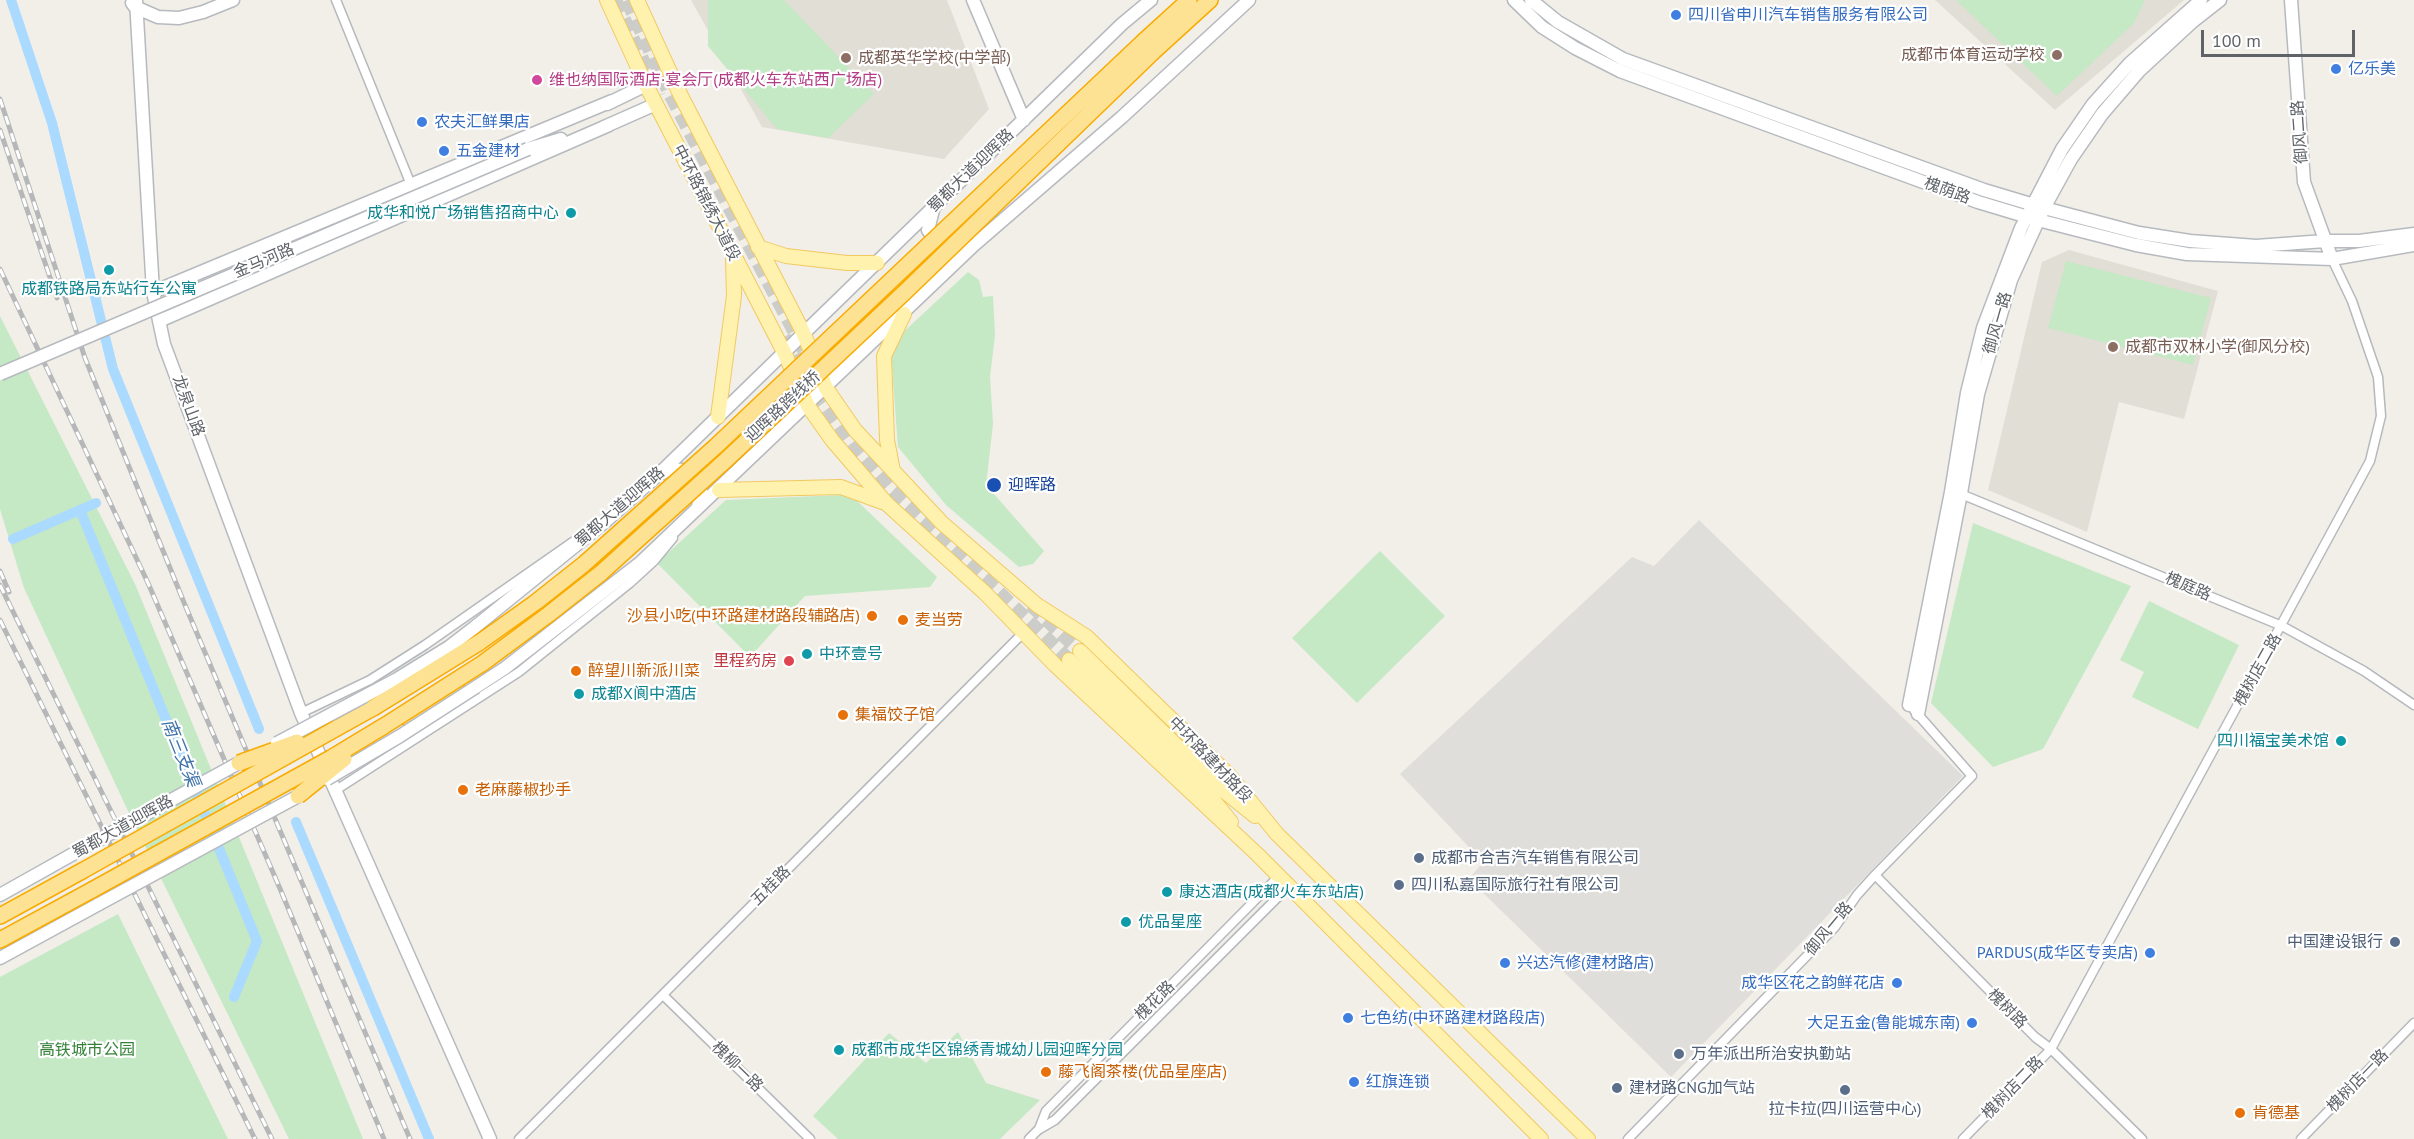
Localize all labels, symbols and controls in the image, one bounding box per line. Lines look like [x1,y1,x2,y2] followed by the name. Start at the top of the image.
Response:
[1688,5,1928,25] place label: 四川省申川汽车销售服务有限公司
[1669,8,1683,22] marker: 四川省申川汽车销售服务有限公司
[2204,18,2358,56] scale bar
[2212,29,2261,52] text: 100 m
[1901,45,2045,65] place label: 成都市体育运动学校
[858,48,1011,68] place label: 成都英华学校(中学部)
[2050,48,2064,62] marker: 成都市体育运动学校
[839,51,853,65] marker: 成都英华学校(中学部)
[2348,59,2396,79] place label: 亿乐美
[2329,62,2343,76] marker: 亿乐美
[549,70,882,90] place label: 维也纳国际酒店·宴会厅(成都火车东站西广场店)
[530,73,544,87] marker: 维也纳国际酒店·宴会厅(成都火车东站西广场店)
[2288,99,2312,165] street label: 御风二路
[434,112,530,132] place label: 农夫汇鲜果店
[415,115,429,129] marker: 农夫汇鲜果店
[924,125,1018,217] street label: 蜀都大道迎晖路
[456,141,520,161] place label: 五金建材
[668,142,744,264] street label: 中环路锦绣大道段
[437,144,451,158] marker: 五金建材
[1921,174,1973,208] street label: 槐荫路
[367,203,559,223] place label: 成华和悦广场销售招商中心
[564,206,578,220] marker: 成华和悦广场销售招商中心
[231,240,297,282] street label: 金马河路
[102,263,116,277] marker: 成都铁路局东站行车公寓
[21,279,197,299] place label: 成都铁路局东站行车公寓
[1980,290,2016,356] street label: 御风一路
[2125,337,2310,357] place label: 成都市双林小学(御风分校)
[2106,340,2120,354] marker: 成都市双林小学(御风分校)
[741,367,825,447] street label: 迎晖路跨线桥
[168,373,208,439] street label: 龙泉山路
[571,463,669,551] street label: 蜀都大道迎晖路
[1008,475,1056,495] place label: 迎晖路
[985,476,1003,494] marker: 迎晖路
[2162,569,2214,605] street label: 槐庭路
[627,606,860,626] place label: 沙县小吃(中环路建材路段辅路店)
[865,609,879,623] marker: 沙县小吃(中环路建材路段辅路店)
[915,610,963,630] place label: 麦当劳
[896,613,910,627] marker: 麦当劳
[2230,630,2286,710] street label: 槐树店二路
[819,644,883,664] place label: 中环壹号
[800,647,814,661] marker: 中环壹号
[713,651,777,671] place label: 里程药房
[782,654,796,668] marker: 里程药房
[588,661,700,681] place label: 醉望川新派川菜
[569,664,583,678] marker: 醉望川新派川菜
[591,684,697,704] place label: 成都X阆中酒店
[572,687,586,701] marker: 成都X阆中酒店
[855,705,935,725] place label: 集福饺子馆
[836,708,850,722] marker: 集福饺子馆
[1164,713,1256,807] street label: 中环路建材路段
[157,716,203,790] water label: 南三支渠
[2217,731,2329,751] place label: 四川福宝美术馆
[2334,734,2348,748] marker: 四川福宝美术馆
[475,780,571,800] place label: 老麻藤椒抄手
[456,783,470,797] marker: 老麻藤椒抄手
[69,791,177,863] street label: 蜀都大道迎晖路
[1431,848,1639,868] place label: 成都市合吉汽车销售有限公司
[1412,851,1426,865] marker: 成都市合吉汽车销售有限公司
[747,862,795,910] street label: 五桂路
[1411,875,1619,895] place label: 四川私嘉国际旅行社有限公司
[1392,878,1406,892] marker: 四川私嘉国际旅行社有限公司
[1179,882,1364,902] place label: 康达酒店(成都火车东站店)
[1160,885,1174,899] marker: 康达酒店(成都火车东站店)
[1801,898,1857,960] street label: 御风一路
[1138,912,1202,932] place label: 优品星座
[1119,915,1133,929] marker: 优品星座
[2287,932,2383,952] place label: 中国建设银行
[2388,935,2402,949] marker: 中国建设银行
[1977,943,2138,963] place label: PARDUS(成华区专卖店)
[2143,946,2157,960] marker: PARDUS(成华区专卖店)
[1517,953,1654,973] place label: 兴达汽修(建材路店)
[1498,956,1512,970] marker: 兴达汽修(建材路店)
[1741,973,1885,993] place label: 成华区花之韵鲜花店
[1890,976,1904,990] marker: 成华区花之韵鲜花店
[1131,977,1179,1025] street label: 槐花路
[1983,985,2031,1033] street label: 槐树路
[1360,1008,1545,1028] place label: 七色纺(中环路建材路段店)
[1341,1011,1355,1025] marker: 七色纺(中环路建材路段店)
[1807,1013,1960,1033] place label: 大足五金(鲁能城东南)
[1965,1016,1979,1030] marker: 大足五金(鲁能城东南)
[707,1038,767,1096] street label: 槐柳一路
[39,1040,135,1060] park label: 高铁城市公园
[851,1040,1123,1060] place label: 成都市成华区锦绣青城幼儿园迎晖分园
[832,1043,846,1057] marker: 成都市成华区锦绣青城幼儿园迎晖分园
[1691,1044,1851,1064] place label: 万年派出所治安执勤站
[2323,1046,2393,1116] street label: 槐树店一路
[1672,1047,1686,1061] marker: 万年派出所治安执勤站
[1978,1053,2048,1123] street label: 槐树店二路
[1058,1062,1227,1082] place label: 藤飞阁茶楼(优品星座店)
[1039,1065,1053,1079] marker: 藤飞阁茶楼(优品星座店)
[1366,1072,1430,1092] place label: 红旗连锁
[1347,1075,1361,1089] marker: 红旗连锁
[1629,1078,1755,1098] place label: 建材路CNG加气站
[1610,1081,1624,1095] marker: 建材路CNG加气站
[1838,1083,1852,1097] marker: 拉卡拉(四川运营中心)
[1769,1099,1921,1119] place label: 拉卡拉(四川运营中心)
[2252,1103,2300,1123] place label: 肯德基
[2233,1106,2247,1120] marker: 肯德基

